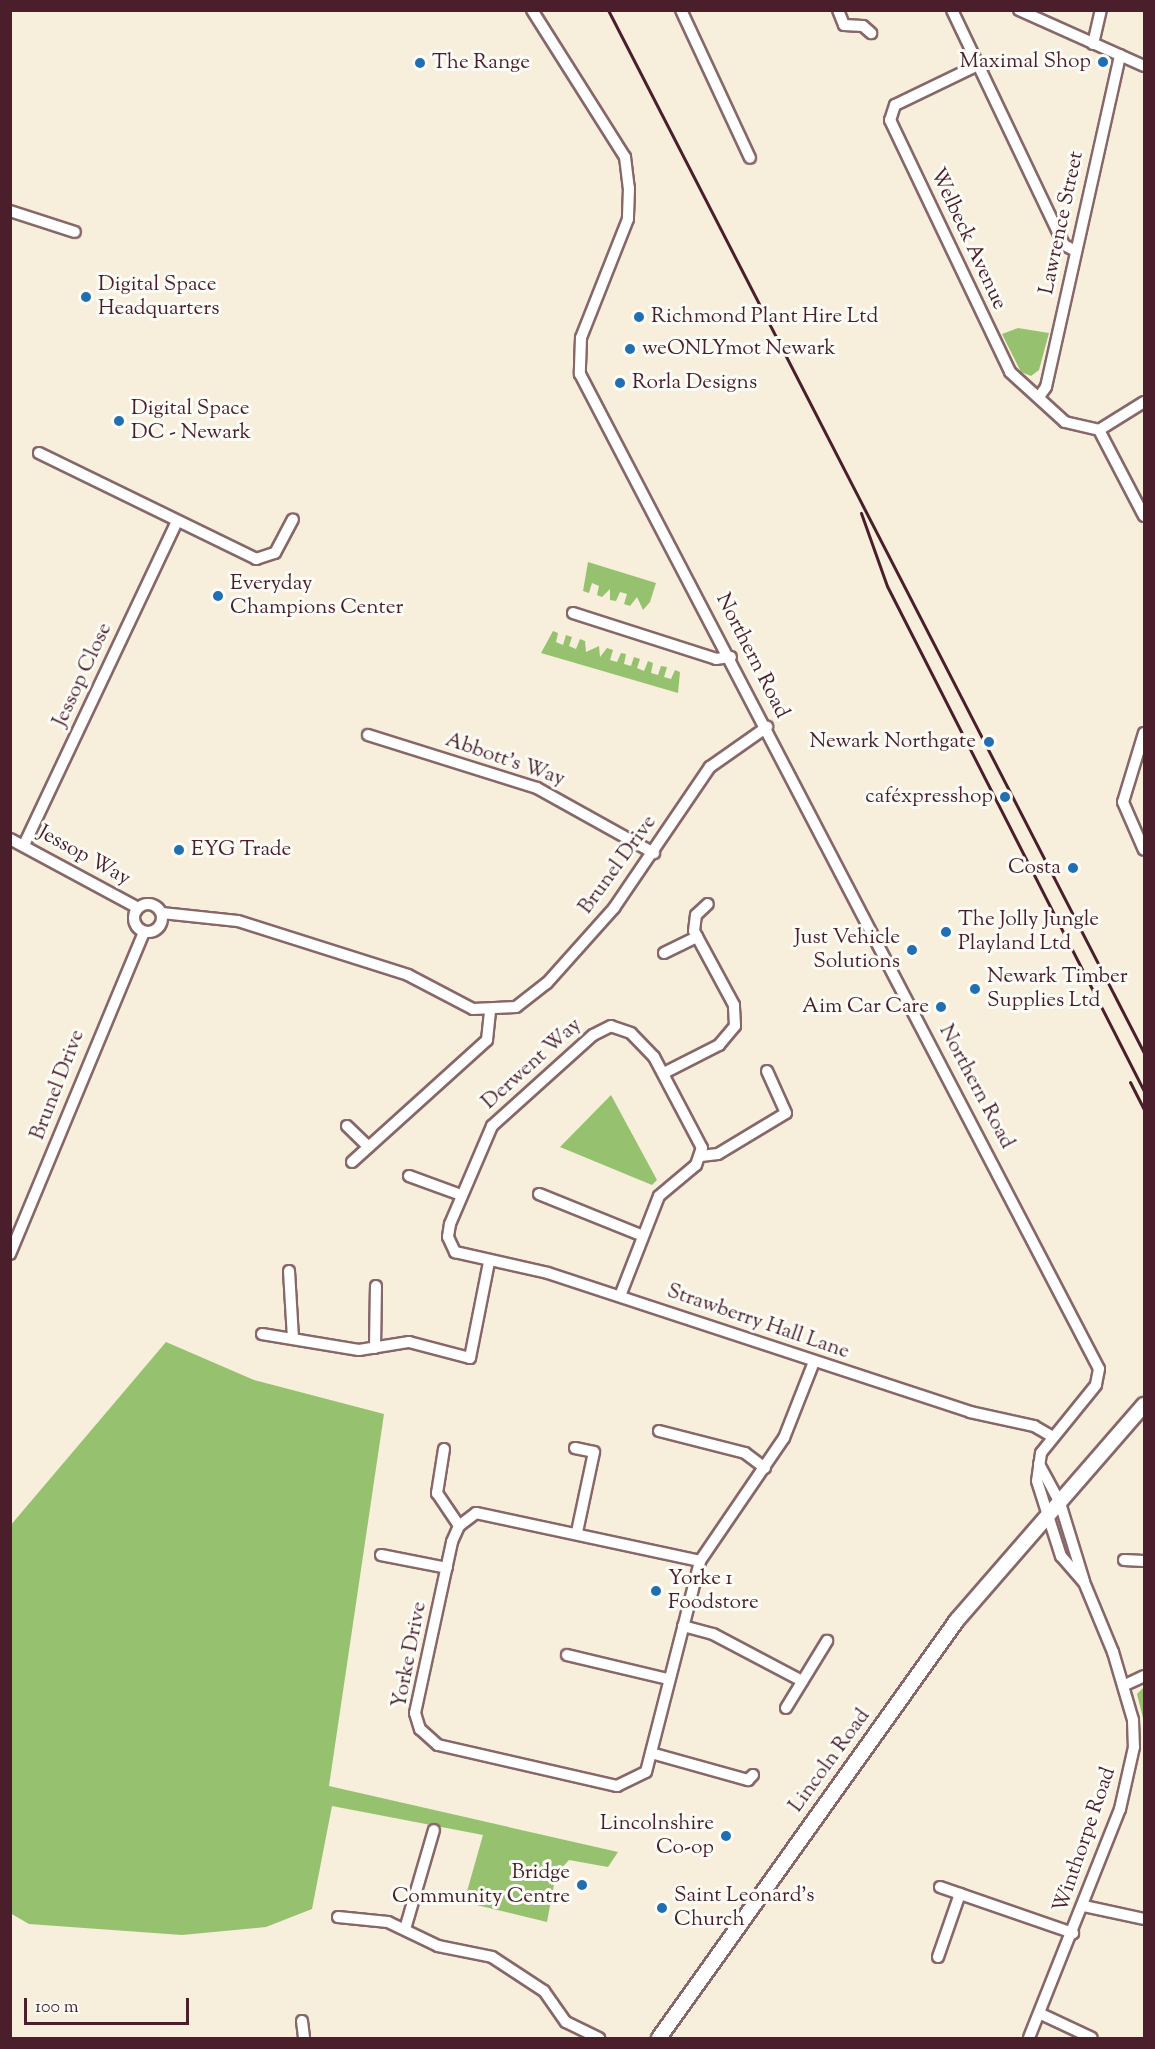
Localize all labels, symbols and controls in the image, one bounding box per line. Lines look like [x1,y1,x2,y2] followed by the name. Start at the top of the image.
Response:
[960,49,1091,75] place label: Maximal Shop
[432,50,530,76] place label: The Range
[1096,55,1110,69] marker: Maximal Shop
[413,56,427,70] marker: The Range
[1035,149,1089,297] street label: Lawrence Street
[924,164,1012,314] street label: Welbeck Avenue
[98,272,219,322] place label: Digital Space Headquarters
[79,290,93,304] marker: Digital Space Headquarters
[651,304,878,330] place label: Richmond Plant Hire Ltd
[632,310,646,324] marker: Richmond Plant Hire Ltd
[642,336,836,362] place label: weONLYmot Newark
[623,342,637,356] marker: weONLYmot Newark
[632,370,757,396] place label: Rorla Designs
[613,376,627,390] marker: Rorla Designs
[131,396,251,446] place label: Digital Space DC - Newark
[112,414,126,428] marker: Digital Space DC - Newark
[230,571,403,621] place label: Everyday Champions Center
[211,589,225,603] marker: Everyday Champions Center
[710,589,794,723] street label: Northern Road
[48,619,118,731] street label: Jessop Close
[442,728,568,792] street label: Abbott's Way
[809,729,976,755] place label: Newark Northgate
[980,733,998,751] marker: Newark Northgate
[865,784,993,810] place label: caféxpresshop
[998,790,1012,804] marker: caféxpresshop
[574,811,662,919] street label: Brunel Drive
[33,820,135,892] street label: Jessop Way
[191,837,291,863] place label: EYG Trade
[172,843,186,857] marker: EYG Trade
[1008,855,1061,881] place label: Costa
[1066,861,1080,875] marker: Costa
[958,907,1099,957] place label: The Jolly Jungle Playland Ltd
[794,925,900,975] place label: Just Vehicle Solutions
[939,925,953,939] marker: The Jolly Jungle Playland Ltd
[905,943,919,957] marker: Just Vehicle Solutions
[987,964,1128,1014] place label: Newark Timber Supplies Ltd
[968,982,982,996] marker: Newark Timber Supplies Ltd
[802,994,929,1020] place label: Aim Car Care
[934,1000,948,1014] marker: Aim Car Care
[477,1013,587,1115] street label: Derwent Way
[933,1021,1019,1153] street label: Northern Road
[25,1026,91,1144] street label: Brunel Drive
[663,1279,853,1365] street label: Strawberry Hall Lane
[668,1566,759,1616] place label: Yorke 1 Foodstore
[649,1584,663,1598] marker: Yorke 1 Foodstore
[387,1600,433,1710] street label: Yorke Drive
[784,1704,876,1818] street label: Lincoln Road
[1048,1764,1122,1916] street label: Winthorpe Road
[600,1811,714,1861] place label: Lincolnshire Co-op
[719,1829,733,1843] marker: Lincolnshire Co-op
[392,1860,570,1910] place label: Bridge Community Centre
[575,1878,589,1892] marker: Bridge Community Centre
[674,1883,814,1933] place label: Saint Leonard's Church
[655,1901,669,1915] marker: Saint Leonard's Church
[27,1986,192,2024] scale bar
[35,1995,79,2021] text: 100 m

